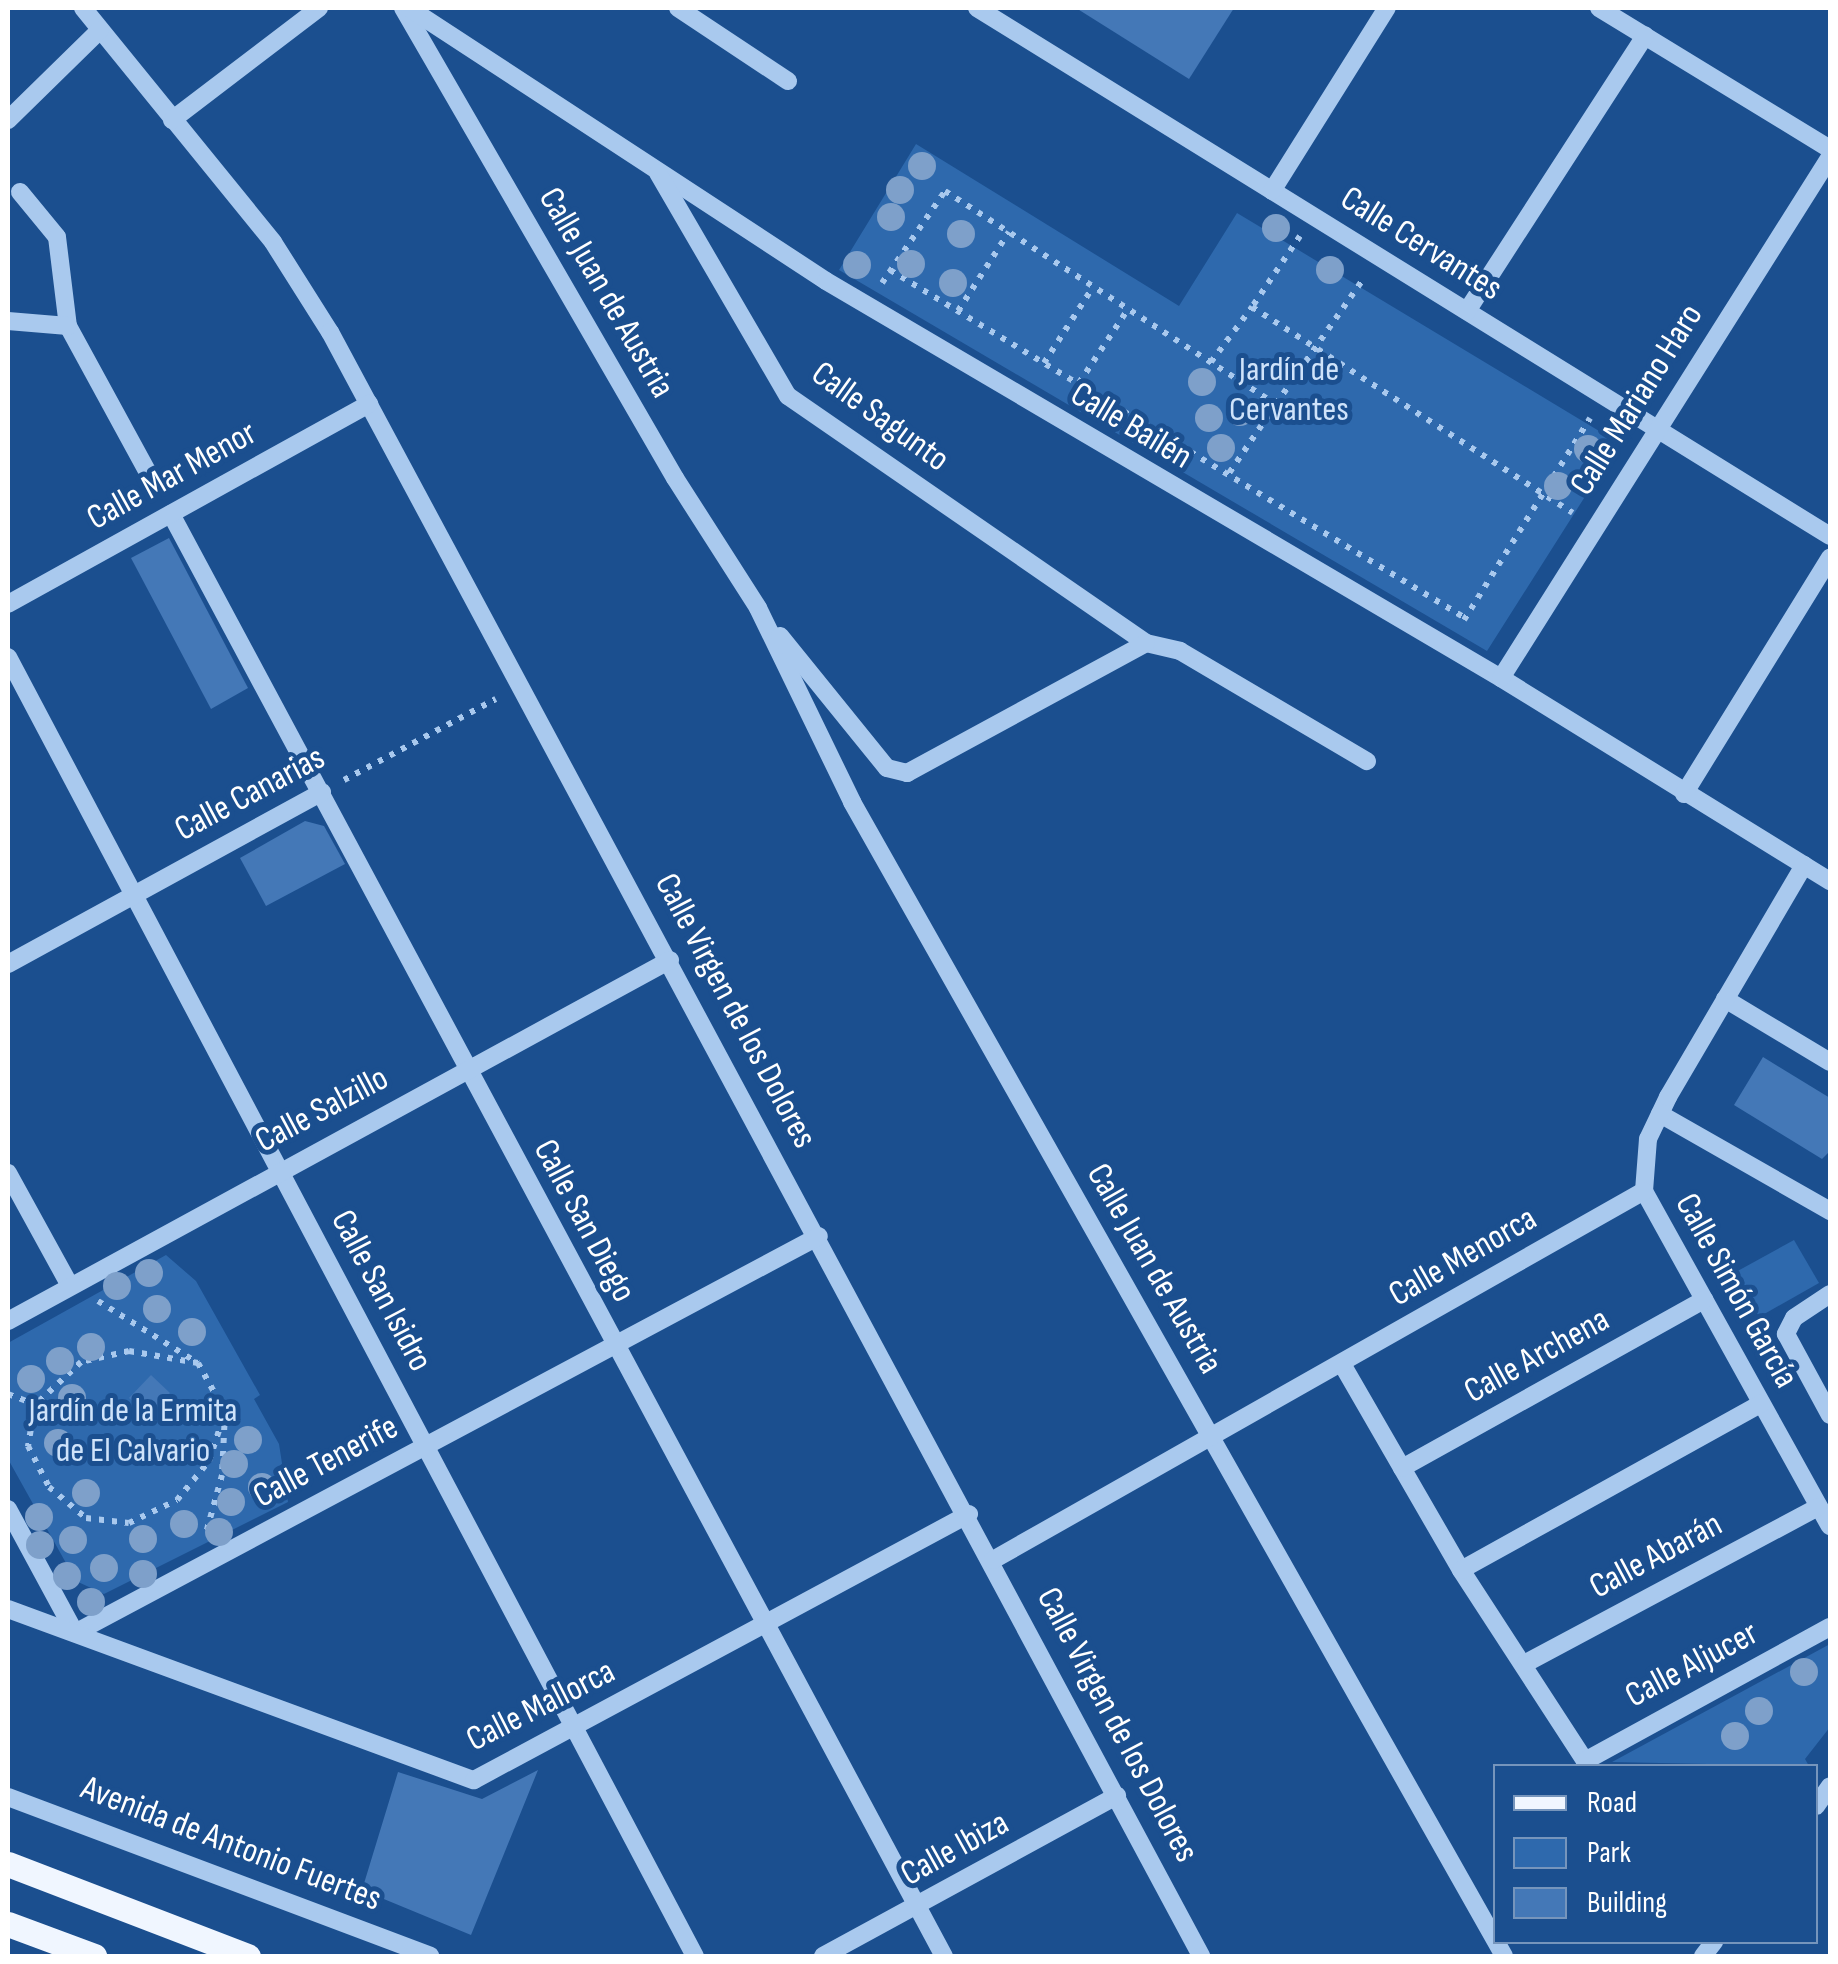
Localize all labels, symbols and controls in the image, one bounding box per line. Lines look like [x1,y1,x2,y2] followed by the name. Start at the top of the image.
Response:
[1333,178,1509,310] street label: Calle Cervantes
[529,181,683,405] street label: Calle Juan de Austria
[1562,297,1712,503] street label: Calle Mariano Haro
[1229,349,1349,431] park label: Jardín de Cervantes
[803,353,957,481] street label: Calle Sagunto
[1063,374,1199,478] street label: Calle Bailén
[80,412,264,540] street label: Calle Mar Menor
[168,737,332,851] street label: Calle Canarias
[645,867,825,1155] street label: Calle Virgen de los Dolores
[249,1058,395,1162] street label: Calle Salzillo
[524,1133,644,1309] street label: Calle San Diego
[1077,1157,1231,1381] street label: Calle Juan de Austria
[1665,1186,1807,1396] street label: Calle Simón García
[1382,1198,1544,1316] street label: Calle Menorca
[321,1203,441,1379] street label: Calle San Isidro
[1457,1299,1617,1413] street label: Calle Archena
[29,1390,237,1472] park label: Jardín de la Ermita de El Calvario
[247,1406,405,1518] street label: Calle Tenerife
[1583,1504,1729,1608] street label: Calle Abarán
[1027,1581,1207,1869] street label: Calle Virgen de los Dolores
[1619,1613,1765,1717] street label: Calle Aljucer
[460,1651,622,1761] street label: Calle Mallorca
[1493,1764,1818,1944] legend
[75,1767,387,1921] street label: Avenida de Antonio Fuertes
[1587,1785,1637,1821] text: Road
[894,1802,1016,1896] street label: Calle Ibiza
[1587,1835,1631,1871] text: Park
[1587,1885,1667,1921] text: Building

